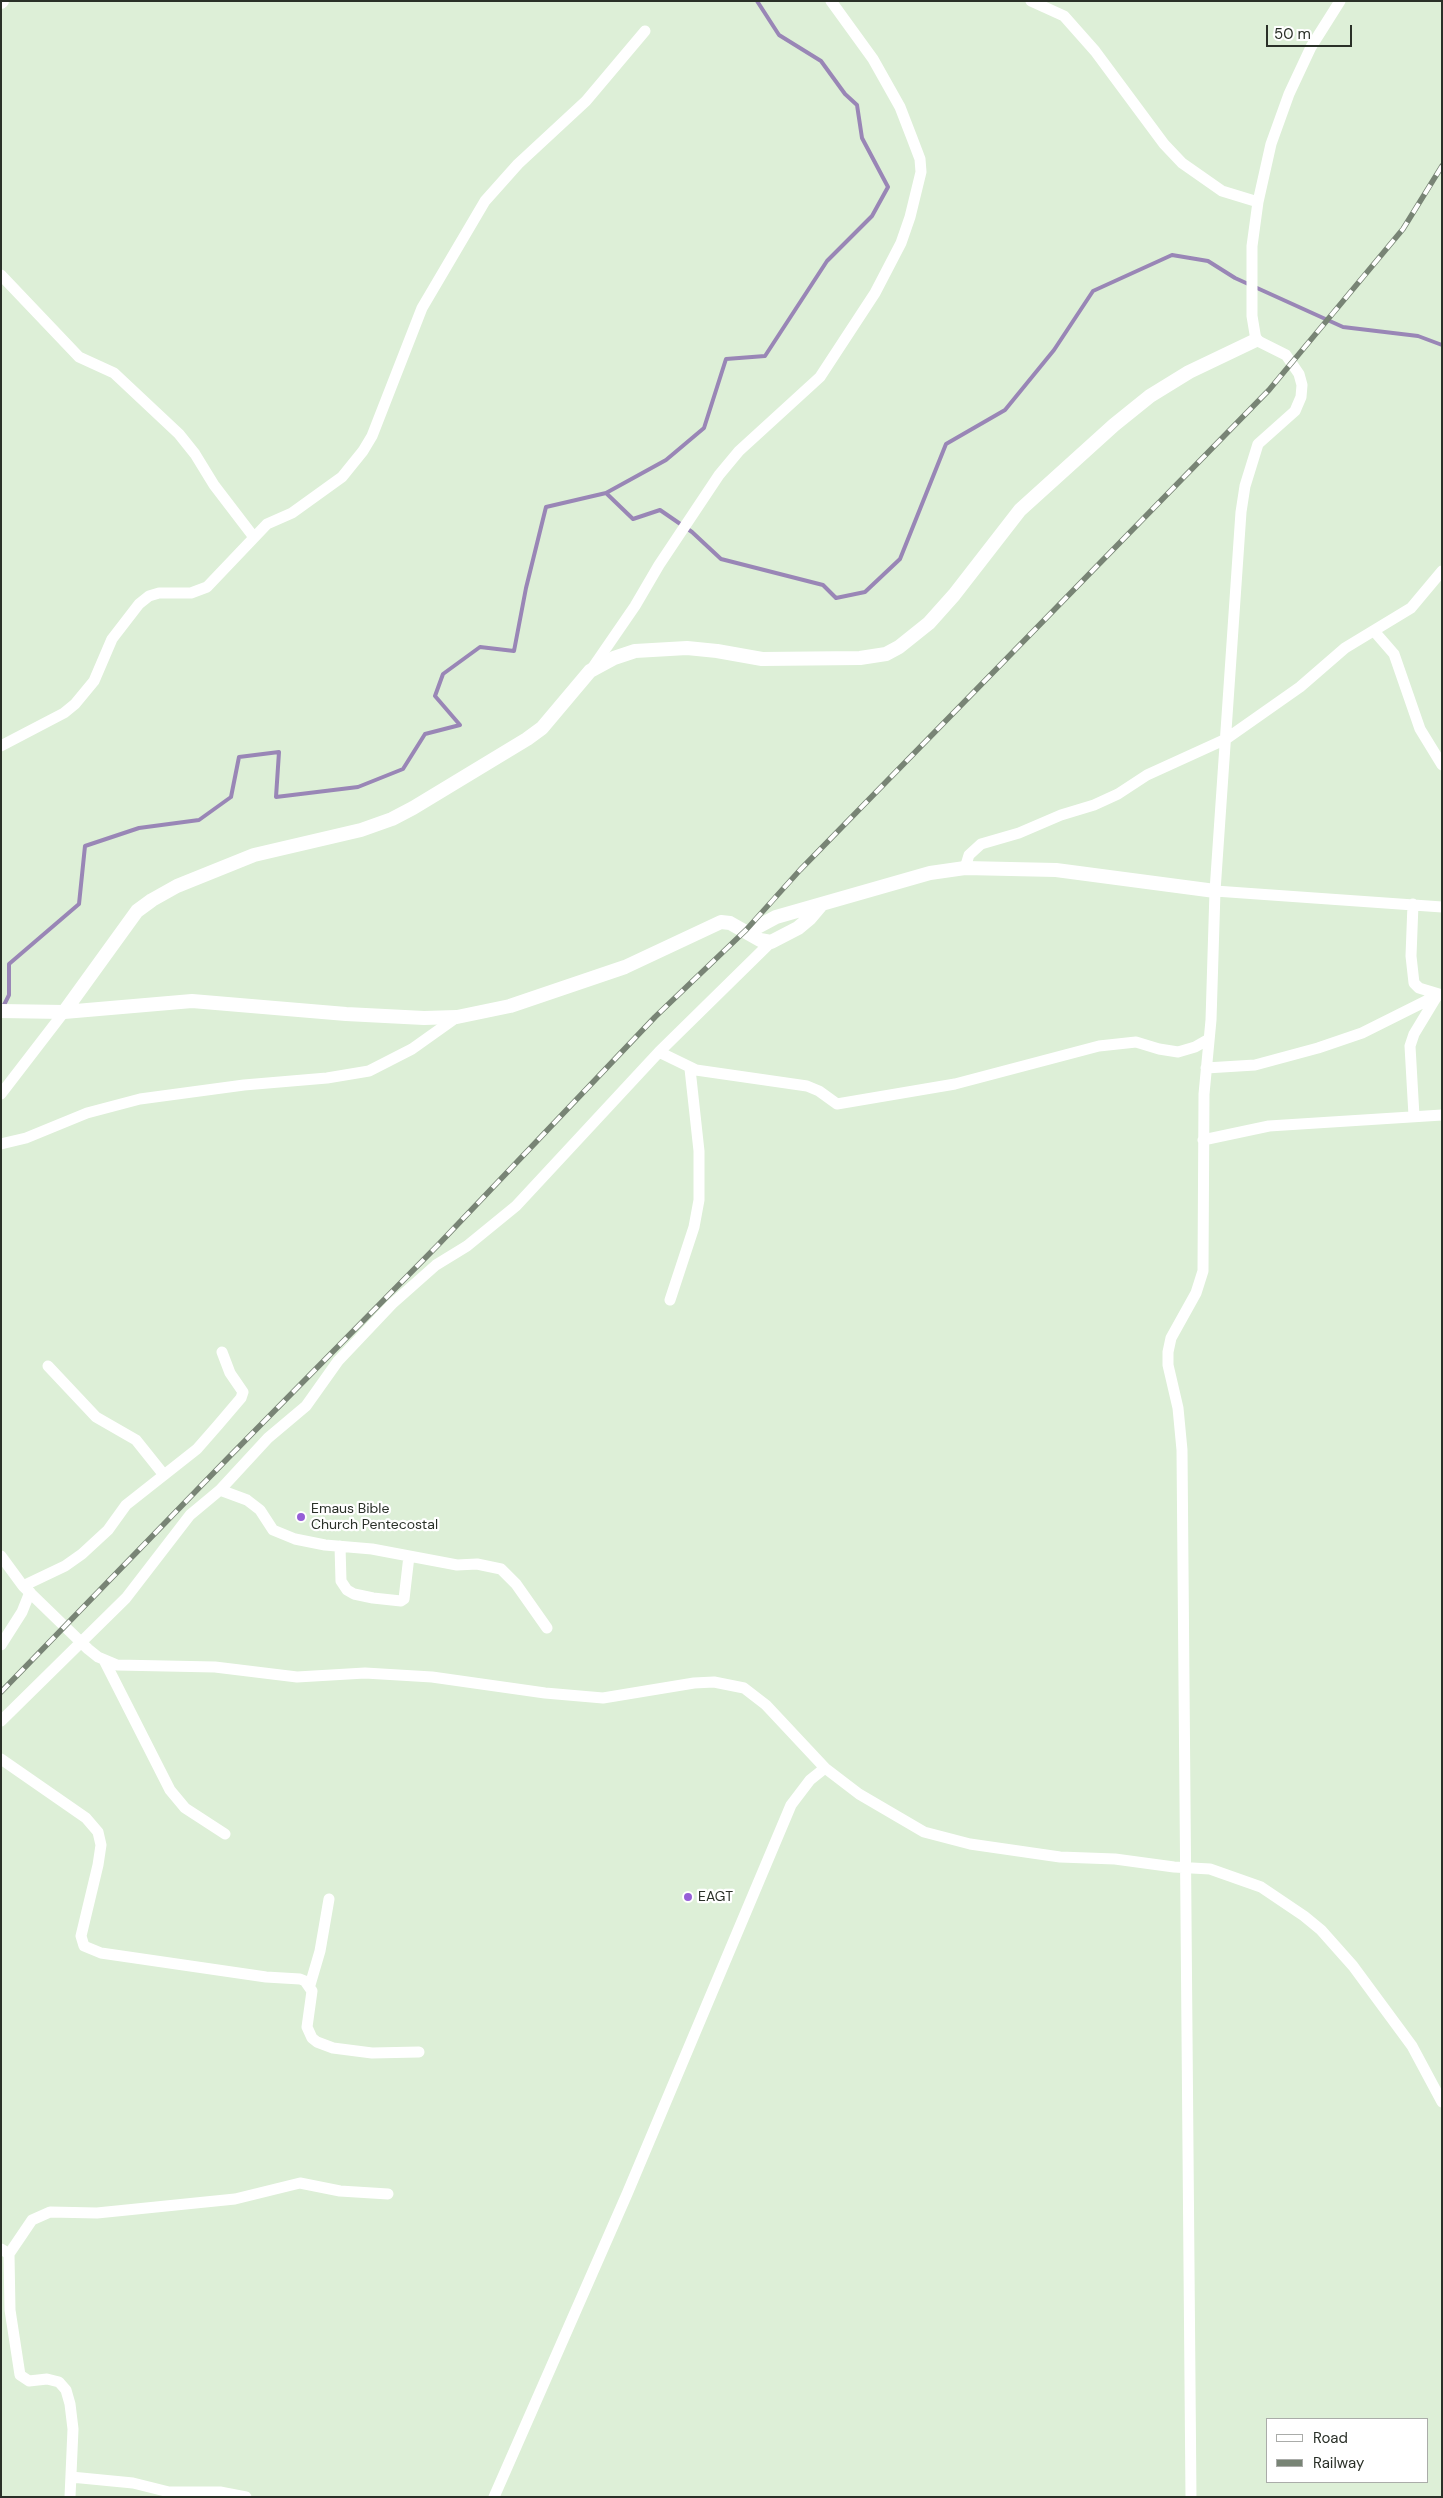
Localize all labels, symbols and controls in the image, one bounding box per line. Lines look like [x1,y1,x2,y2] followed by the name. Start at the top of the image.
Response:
[1268,15,1354,47] scale bar
[1274,24,1311,44] text: 50 m
[311,1501,438,1534] place label: Emaus Bible Church Pentecostal
[295,1511,307,1523] marker: Emaus Bible Church Pentecostal
[698,1889,733,1905] place label: EAGT
[682,1891,694,1903] marker: EAGT
[1266,2418,1428,2483] legend
[1313,2428,1348,2448] text: Road
[1313,2453,1364,2473] text: Railway

